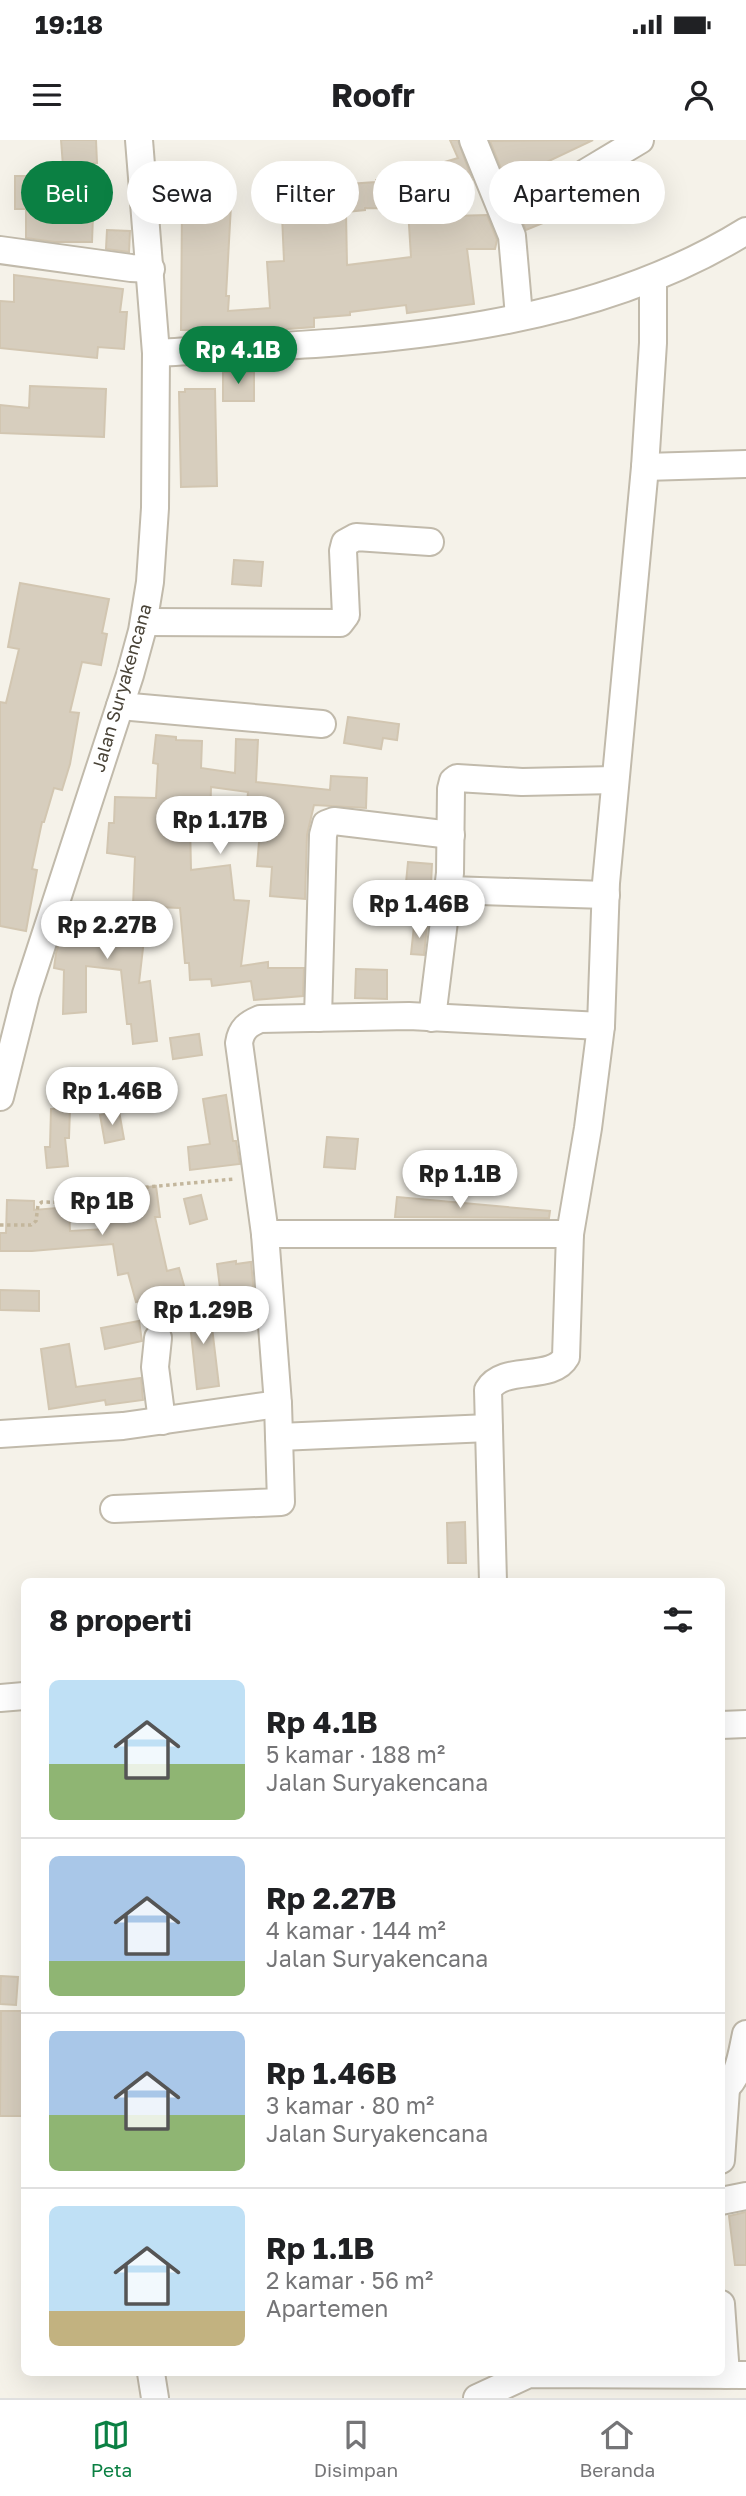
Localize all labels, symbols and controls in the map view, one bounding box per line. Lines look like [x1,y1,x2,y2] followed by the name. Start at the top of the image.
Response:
[35,9,103,40] text: 19:18
[28,76,66,114] icon: menu
[331,76,415,114] text: Roofr
[680,76,718,114] icon: person
[21,161,113,224] chip: Beli
[127,161,237,224] chip: Sewa
[251,161,359,224] chip: Filter
[373,161,475,224] chip: Baru
[489,161,665,224] chip: Apartemen
[173,327,303,386] pin: Rp 4.1B
[195,335,281,363] text: Rp 4.1B
[86,601,156,774] street label: Jalan Suryakencana
[148,796,292,856] pin: Rp 1.17B
[172,805,268,833] text: Rp 1.17B
[347,880,491,940] pin: Rp 1.46B
[369,889,469,917] text: Rp 1.46B
[35,902,179,961] pin: Rp 2.27B
[57,910,157,938] text: Rp 2.27B
[40,1068,184,1127] pin: Rp 1.46B
[62,1076,162,1104] text: Rp 1.46B
[395,1150,525,1210] pin: Rp 1.1B
[418,1159,502,1187] text: Rp 1.1B
[53,1178,151,1237] pin: Rp 1B
[70,1186,134,1214] text: Rp 1B
[131,1286,275,1346] pin: Rp 1.29B
[153,1295,253,1323] text: Rp 1.29B
[659,1601,697,1639] icon: filters
[49,1602,192,1638] text: 8 properti
[266,1704,378,1740] text: Rp 4.1B
[105,1708,189,1792] icon: home
[266,1740,445,1768] text: 5 kamar · 188 m²
[266,1768,488,1796] text: Jalan Suryakencana
[266,1880,397,1916] text: Rp 2.27B
[105,1884,189,1968] icon: home
[266,1916,446,1944] text: 4 kamar · 144 m²
[266,1944,488,1972] text: Jalan Suryakencana
[266,2055,397,2091] text: Rp 1.46B
[105,2059,189,2143] icon: home
[266,2091,434,2119] text: 3 kamar · 80 m²
[266,2119,488,2147] text: Jalan Suryakencana
[266,2230,374,2266] text: Rp 1.1B
[105,2234,189,2318] icon: home
[266,2266,433,2294] text: 2 kamar · 56 m²
[266,2294,388,2322] text: Apartemen
[91,2416,132,2481] tab: Peta
[314,2416,398,2481] tab: Disimpan
[580,2416,655,2481] tab: Beranda

